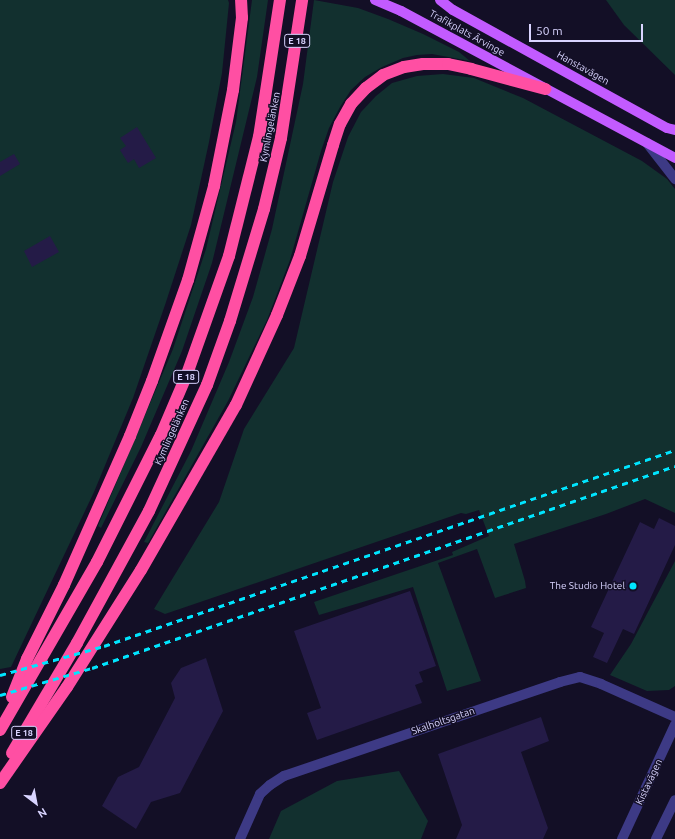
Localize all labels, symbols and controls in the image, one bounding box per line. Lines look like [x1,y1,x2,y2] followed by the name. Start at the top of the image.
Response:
[427,7,507,59] street label: Trafikplats Ärvinge
[531,16,645,42] scale bar
[536,24,563,37] text: 50 m
[284,34,310,48] road number: E 18
[555,49,611,87] street label: Hanstavägen
[257,91,283,163] street label: Kymlingelänken
[173,370,199,384] road number: E 18
[152,397,192,467] street label: Kymlingelänken
[550,580,625,592] place label: The Studio Hotel
[628,581,638,591] marker: The Studio Hotel
[410,705,476,737] street label: Skalholtsgatan
[11,726,37,740] road number: E 18
[633,757,665,807] street label: Kistavägen
[16,783,56,823] north arrow
[36,806,49,820] text: N

